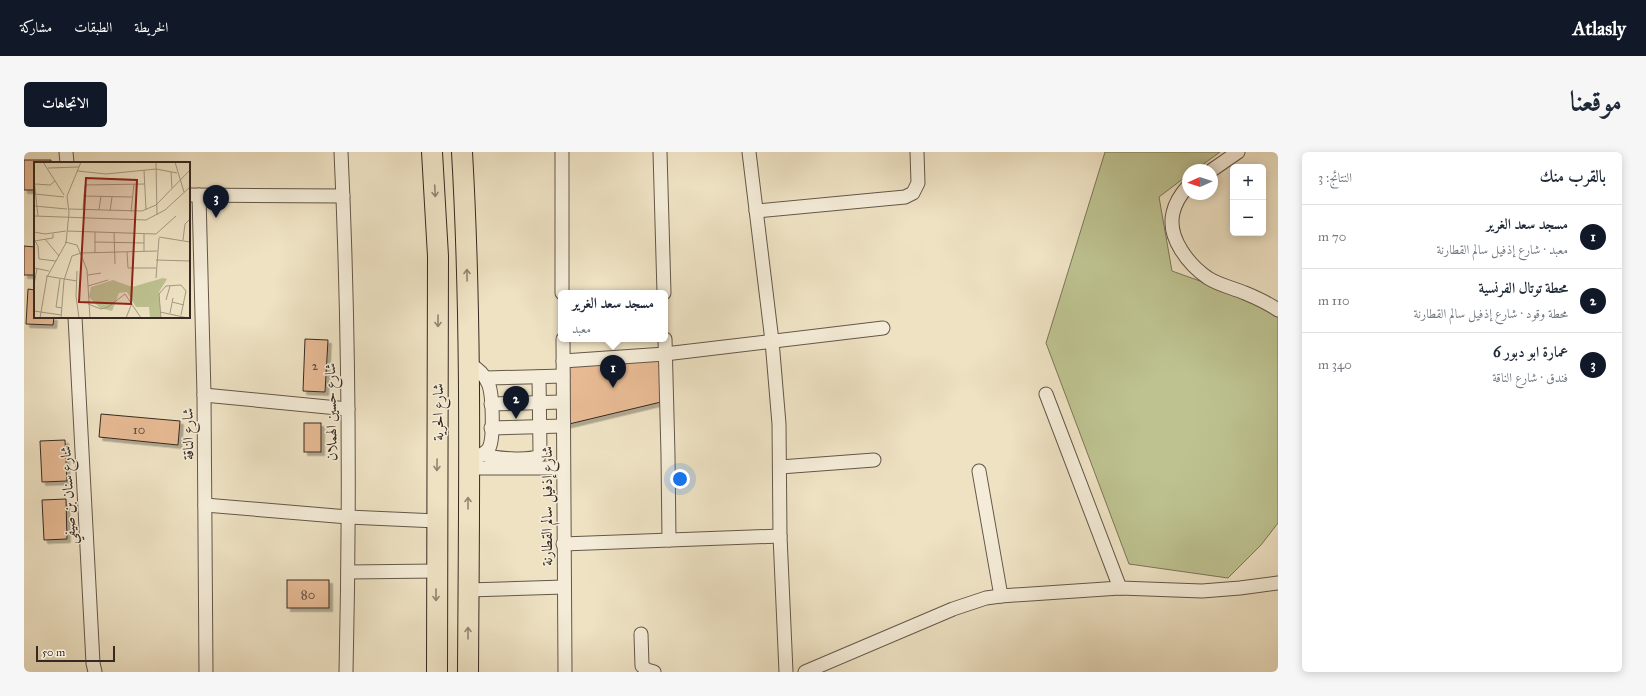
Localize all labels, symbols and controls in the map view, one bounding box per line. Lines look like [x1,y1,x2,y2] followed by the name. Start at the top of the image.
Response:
[1573,17,1626,40] text: Atlasly
[20,19,52,36] text: مشاركة
[74,19,112,36] text: الطبقات
[134,19,168,36] text: الخريطة
[24,82,107,127] button: الاتجاهات
[1570,84,1622,119] text: موقعنا
[34,162,190,318] inset map
[1182,164,1218,200] north arrow
[1230,164,1266,236] map controls
[1230,164,1266,200] button: +
[1540,166,1606,187] text: بالقرب منك
[1318,170,1352,186] text: النتائج: 3
[431,184,439,197] one-way arrow
[203,185,229,218] pin: 3
[1230,200,1266,236] button: −
[1486,215,1568,233] text: مسجد سعد الغرير
[1318,229,1346,245] text: 70 m
[1590,229,1596,245] text: 1
[1437,242,1568,258] text: معبد · شارع إذفيل سالم القطارنة
[464,269,471,282] one-way arrow
[1478,279,1568,297] text: محطة توتال الفرنسية
[558,290,668,342] popup
[1318,293,1350,309] text: 110 m
[1590,293,1596,309] text: 2
[572,294,654,312] text: مسجد سعد الغرير
[1414,306,1568,322] text: محطة وقود · شارع إذفيل سالم القطارنة
[434,314,442,327] one-way arrow
[572,321,591,337] text: معبد
[1493,343,1568,361] text: عمارة ابو دبور 6
[600,355,626,388] pin: 1
[1318,357,1352,373] text: 340 m
[1590,357,1596,373] text: 3
[312,358,319,374] house number: 2
[321,363,345,461] street label: شارع حسين الهملان
[1492,370,1568,386] text: فندق · شارع الناقة
[429,383,451,441] street label: شارع الحرية
[503,386,529,419] pin: 2
[179,408,201,460] street label: شارع الناقة
[133,422,145,438] house number: 10
[56,445,85,545] street label: شارع سنان بن صيفي
[538,446,560,566] street label: شارع إذفيل سالم القطارنة
[434,458,441,471] one-way arrow
[670,469,690,489] your location
[464,497,472,510] one-way arrow
[301,587,315,603] house number: 80
[432,588,440,601] one-way arrow
[464,627,472,640] one-way arrow
[36,644,115,663] scale bar
[42,646,65,659] text: 50 m

